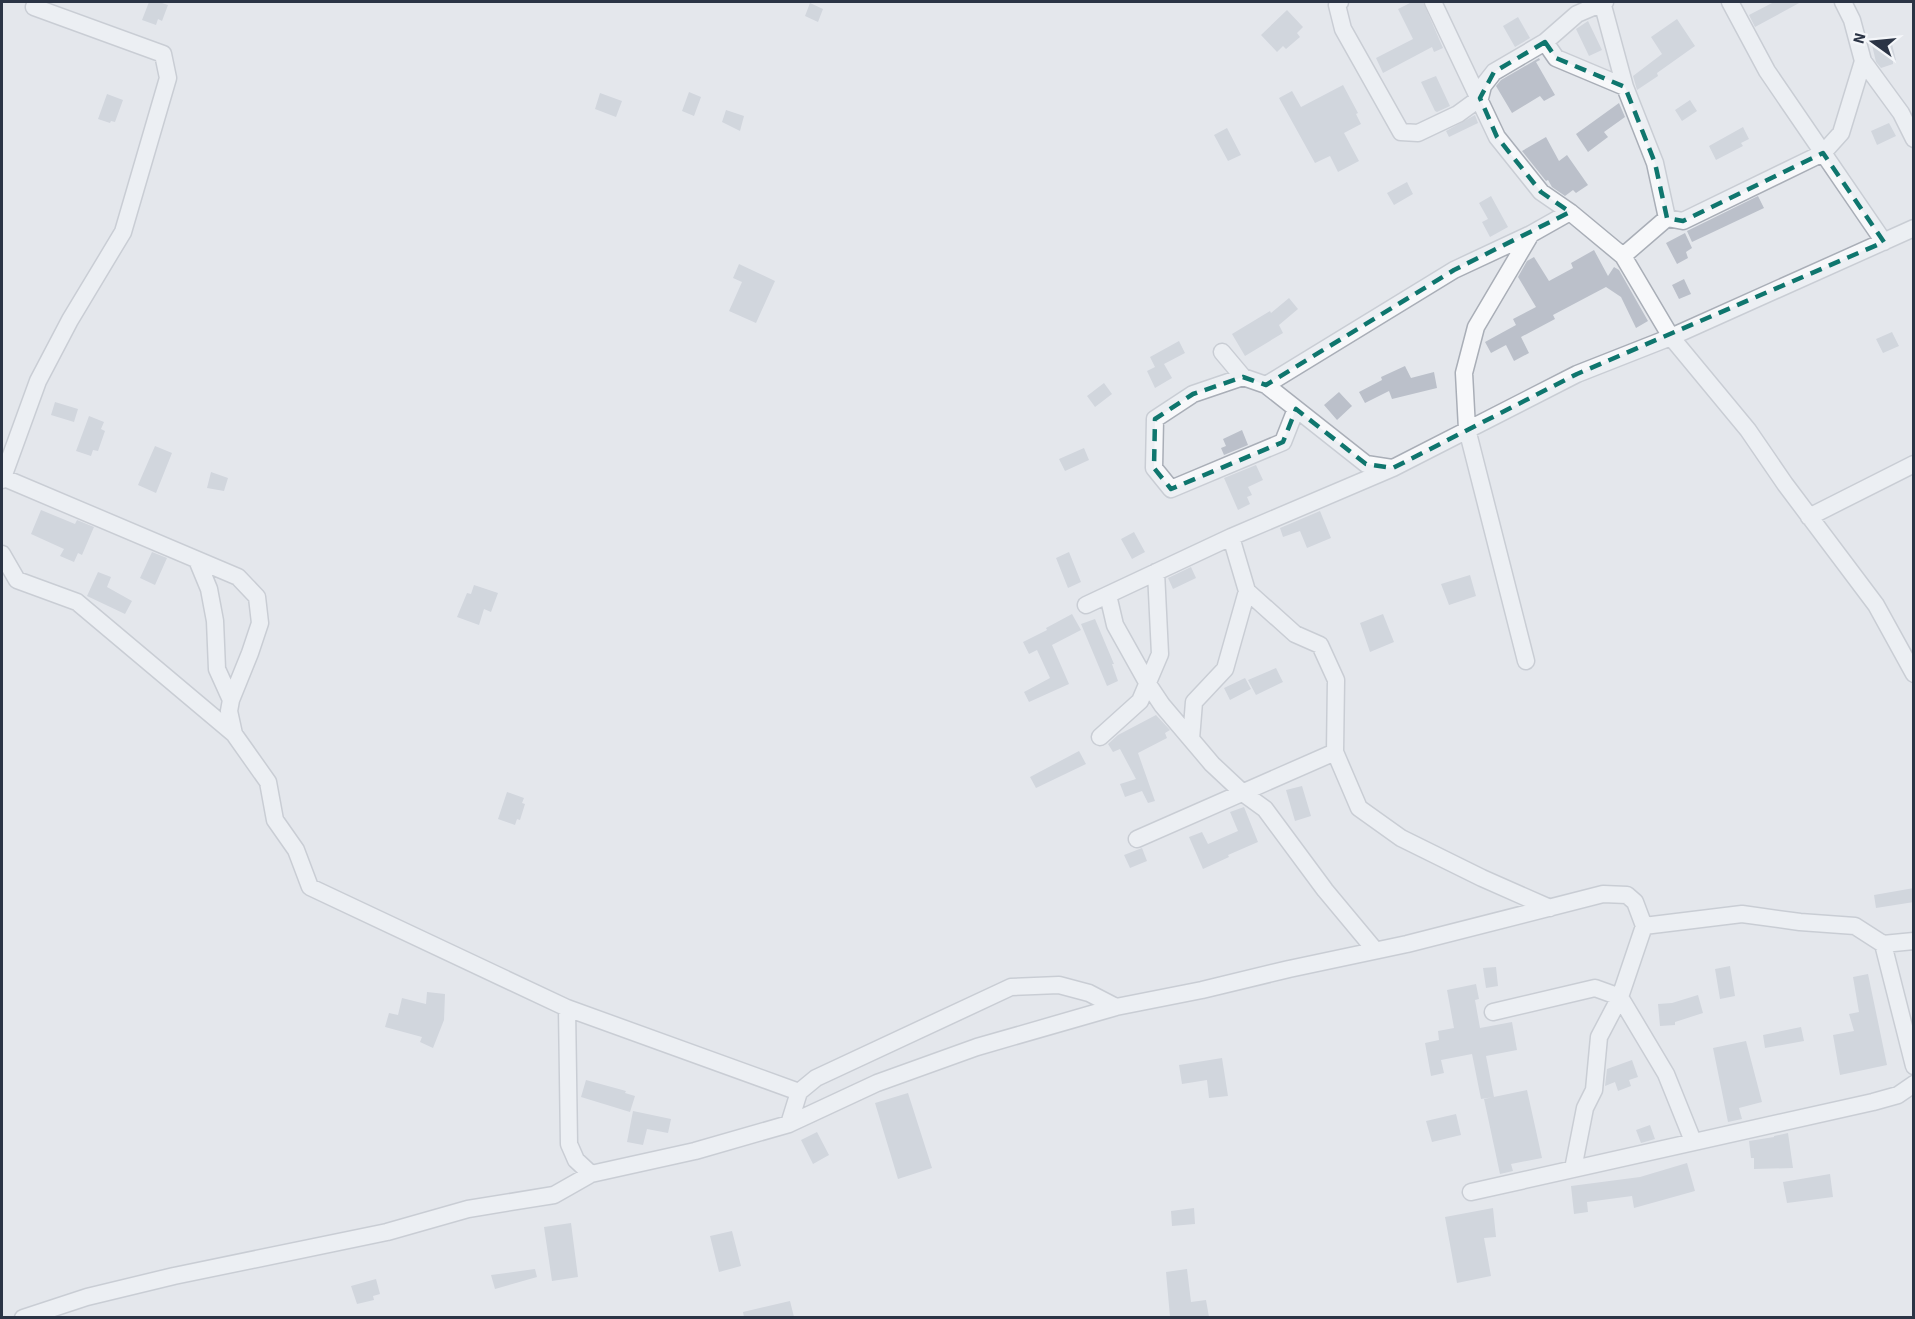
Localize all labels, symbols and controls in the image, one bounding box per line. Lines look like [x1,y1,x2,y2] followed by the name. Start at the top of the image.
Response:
[1843,12,1903,72] north arrow
[1847,30,1871,46] text: N

